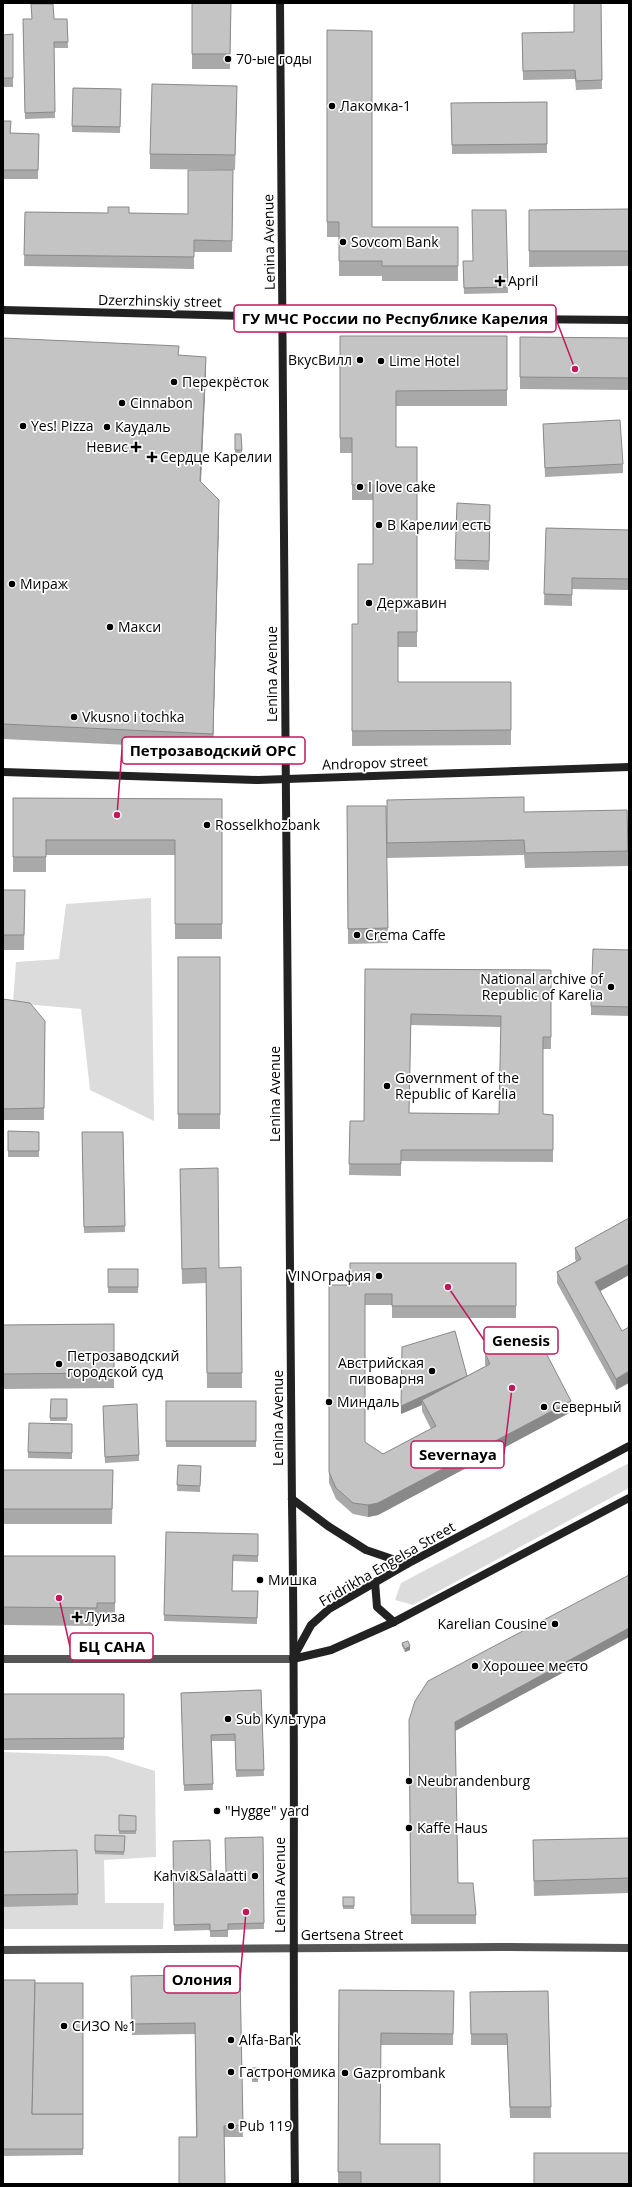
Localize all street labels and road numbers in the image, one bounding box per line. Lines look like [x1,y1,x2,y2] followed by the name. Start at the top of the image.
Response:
[258,194,279,290] street label: Lenina Avenue
[98,290,222,311] street label: Dzerzhinskiy street
[262,626,281,722] street label: Lenina Avenue
[322,751,428,774] street label: Andropov street
[265,1046,284,1142] street label: Lenina Avenue
[268,1370,287,1466] street label: Lenina Avenue
[315,1517,458,1610] street label: Fridrikha Engelsa Street
[270,1837,289,1933] street label: Lenina Avenue
[301,1925,403,1944] street label: Gertsena Street

